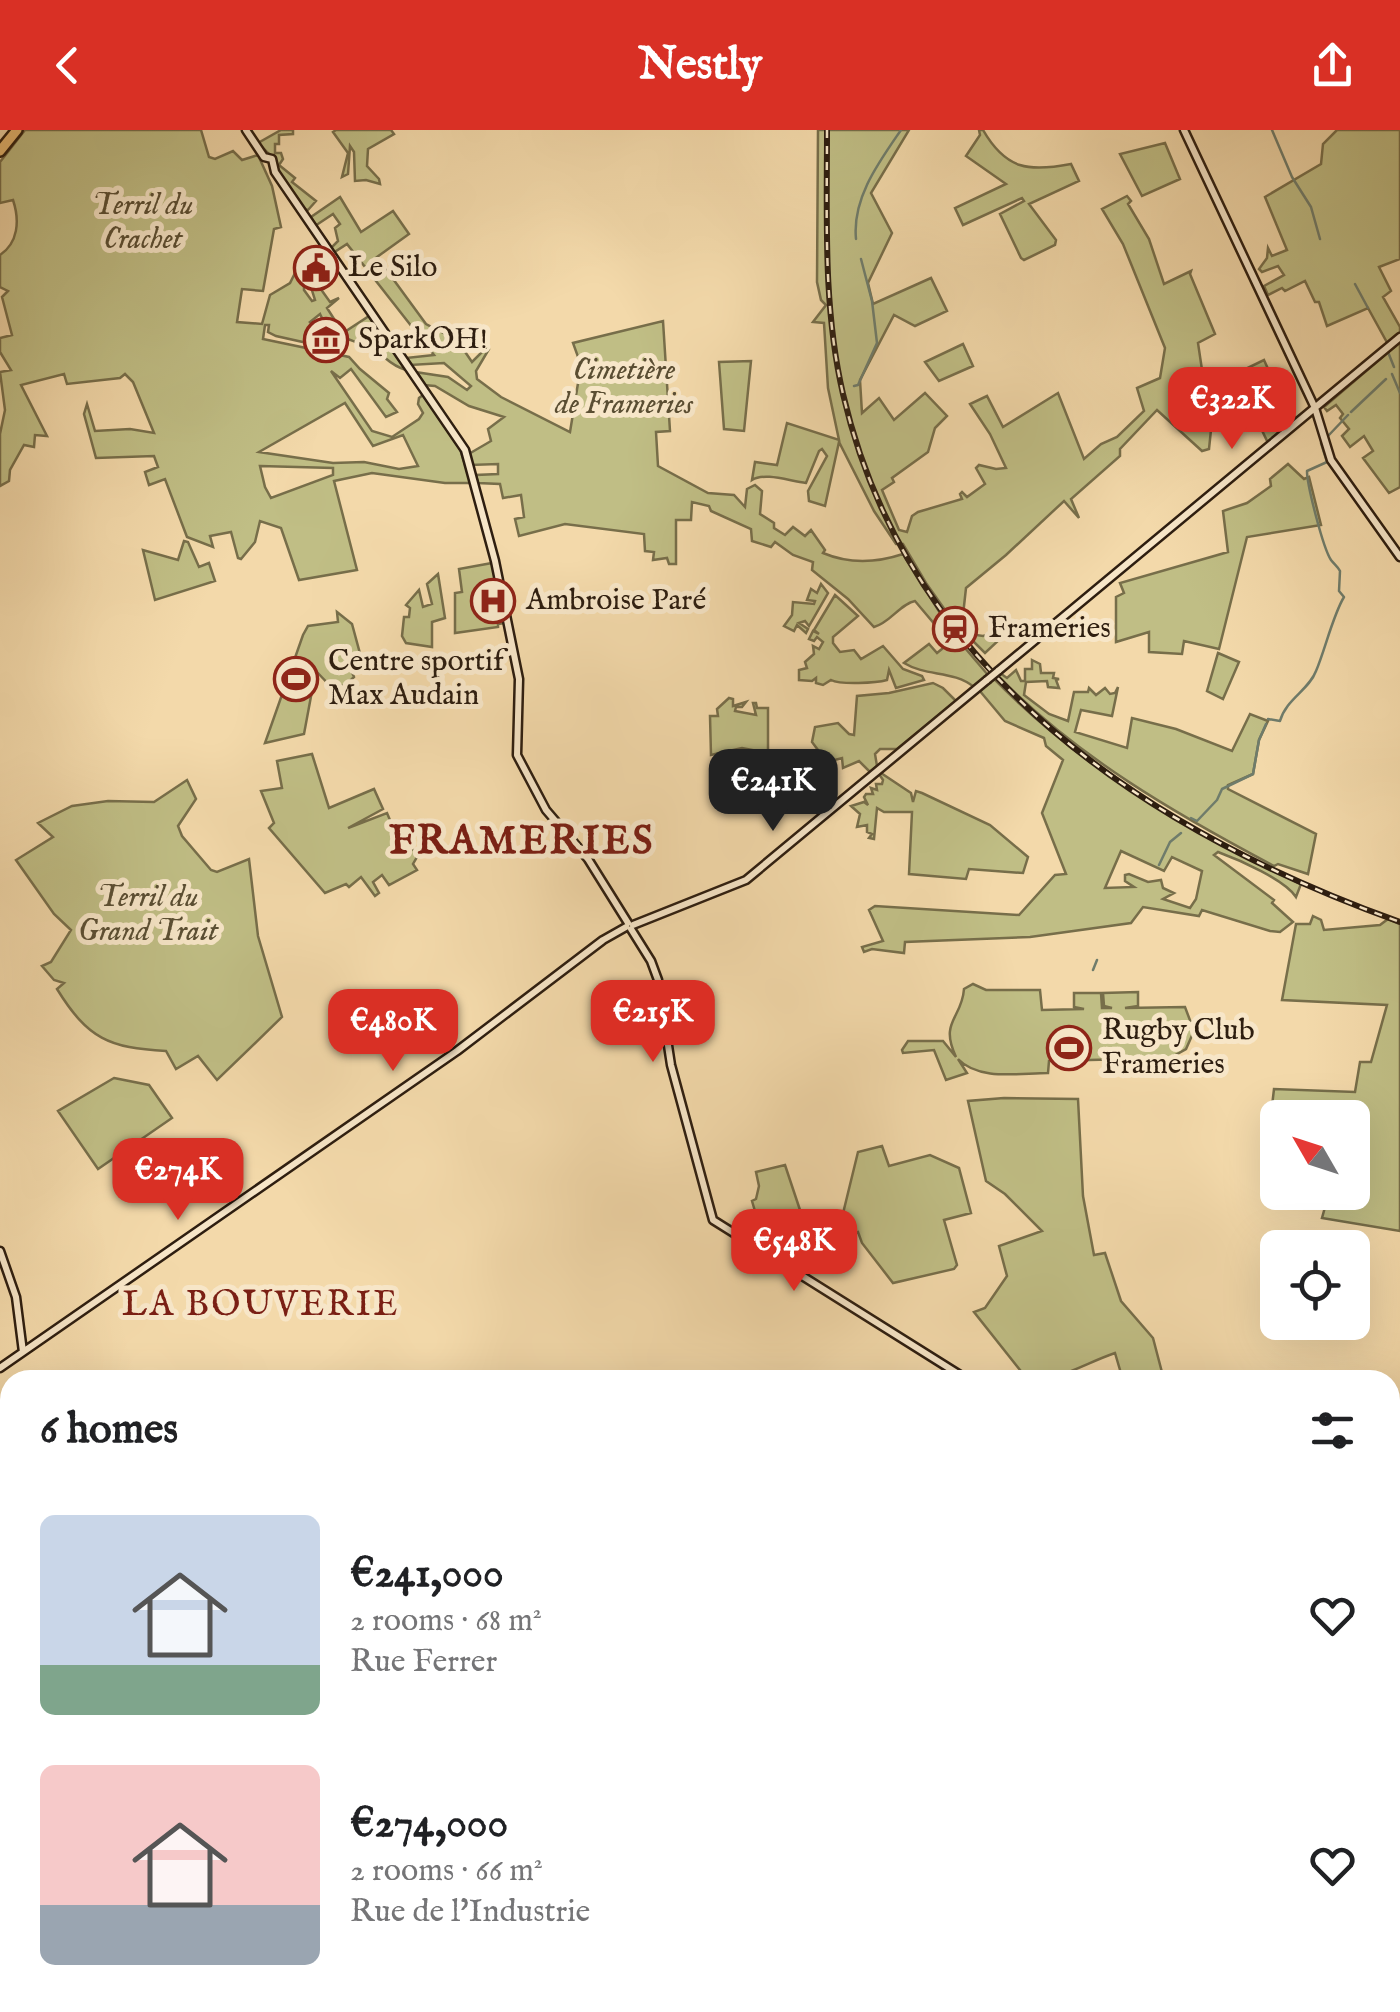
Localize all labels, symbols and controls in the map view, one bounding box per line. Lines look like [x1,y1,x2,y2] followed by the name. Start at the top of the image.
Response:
[638,37,762,94] text: Nestly
[40,38,95,93] icon: back
[1305,38,1360,93] icon: share
[93,187,193,259] park label: Terril du Crachet
[293,245,339,291] public building icon: Le Silo
[348,249,438,287] place label: Le Silo
[303,317,349,363] museum icon: SparkOH!
[358,321,488,359] place label: SparkOH!
[554,352,694,424] park label: Cimetière de Frameries
[1162,367,1302,452] pin: €322K
[1190,379,1274,420] text: €322K
[470,578,516,624] hospital icon: Ambroise Paré
[525,582,706,620] place label: Ambroise Paré
[932,606,978,652] station icon: Frameries
[988,610,1111,648] place label: Frameries
[328,643,509,715] place label: Centre sportif Max Audain
[273,656,319,702] sports icon: Centre sportif Max Audain
[703,749,843,834] pin: €241K
[731,761,815,802] text: €241K
[389,817,655,868] district label: FRAMERIES
[78,879,220,951] park label: Terril du Grand Trait
[583,980,723,1065] pin: €215K
[323,989,463,1074] pin: €480K
[613,992,693,1033] text: €215K
[350,1001,436,1042] text: €480K
[1102,1012,1255,1084] place label: Rugby Club Frameries
[1046,1025,1092,1071] sports icon: Rugby Club Frameries
[1260,1100,1370,1210] north arrow
[1260,1100,1370,1340] map controls
[108,1138,248,1223] pin: €274K
[134,1150,222,1191] text: €274K
[724,1209,864,1294] pin: €548K
[753,1221,835,1262] text: €548K
[1260,1230,1370,1340] button: locate
[122,1283,400,1328] district label: LA BOUVERIE
[1305,1403,1360,1458] icon: filters
[40,1404,178,1457] text: 6 homes
[350,1548,504,1601] text: €241,000
[120,1555,240,1675] icon: home
[1305,1588,1360,1643] icon: heart
[350,1601,542,1642] text: 2 rooms · 68 m²
[350,1642,497,1683] text: Rue Ferrer
[350,1798,508,1851] text: €274,000
[120,1805,240,1925] icon: home
[1305,1838,1360,1893] icon: heart
[350,1851,543,1892] text: 2 rooms · 66 m²
[350,1892,590,1933] text: Rue de l'Industrie

